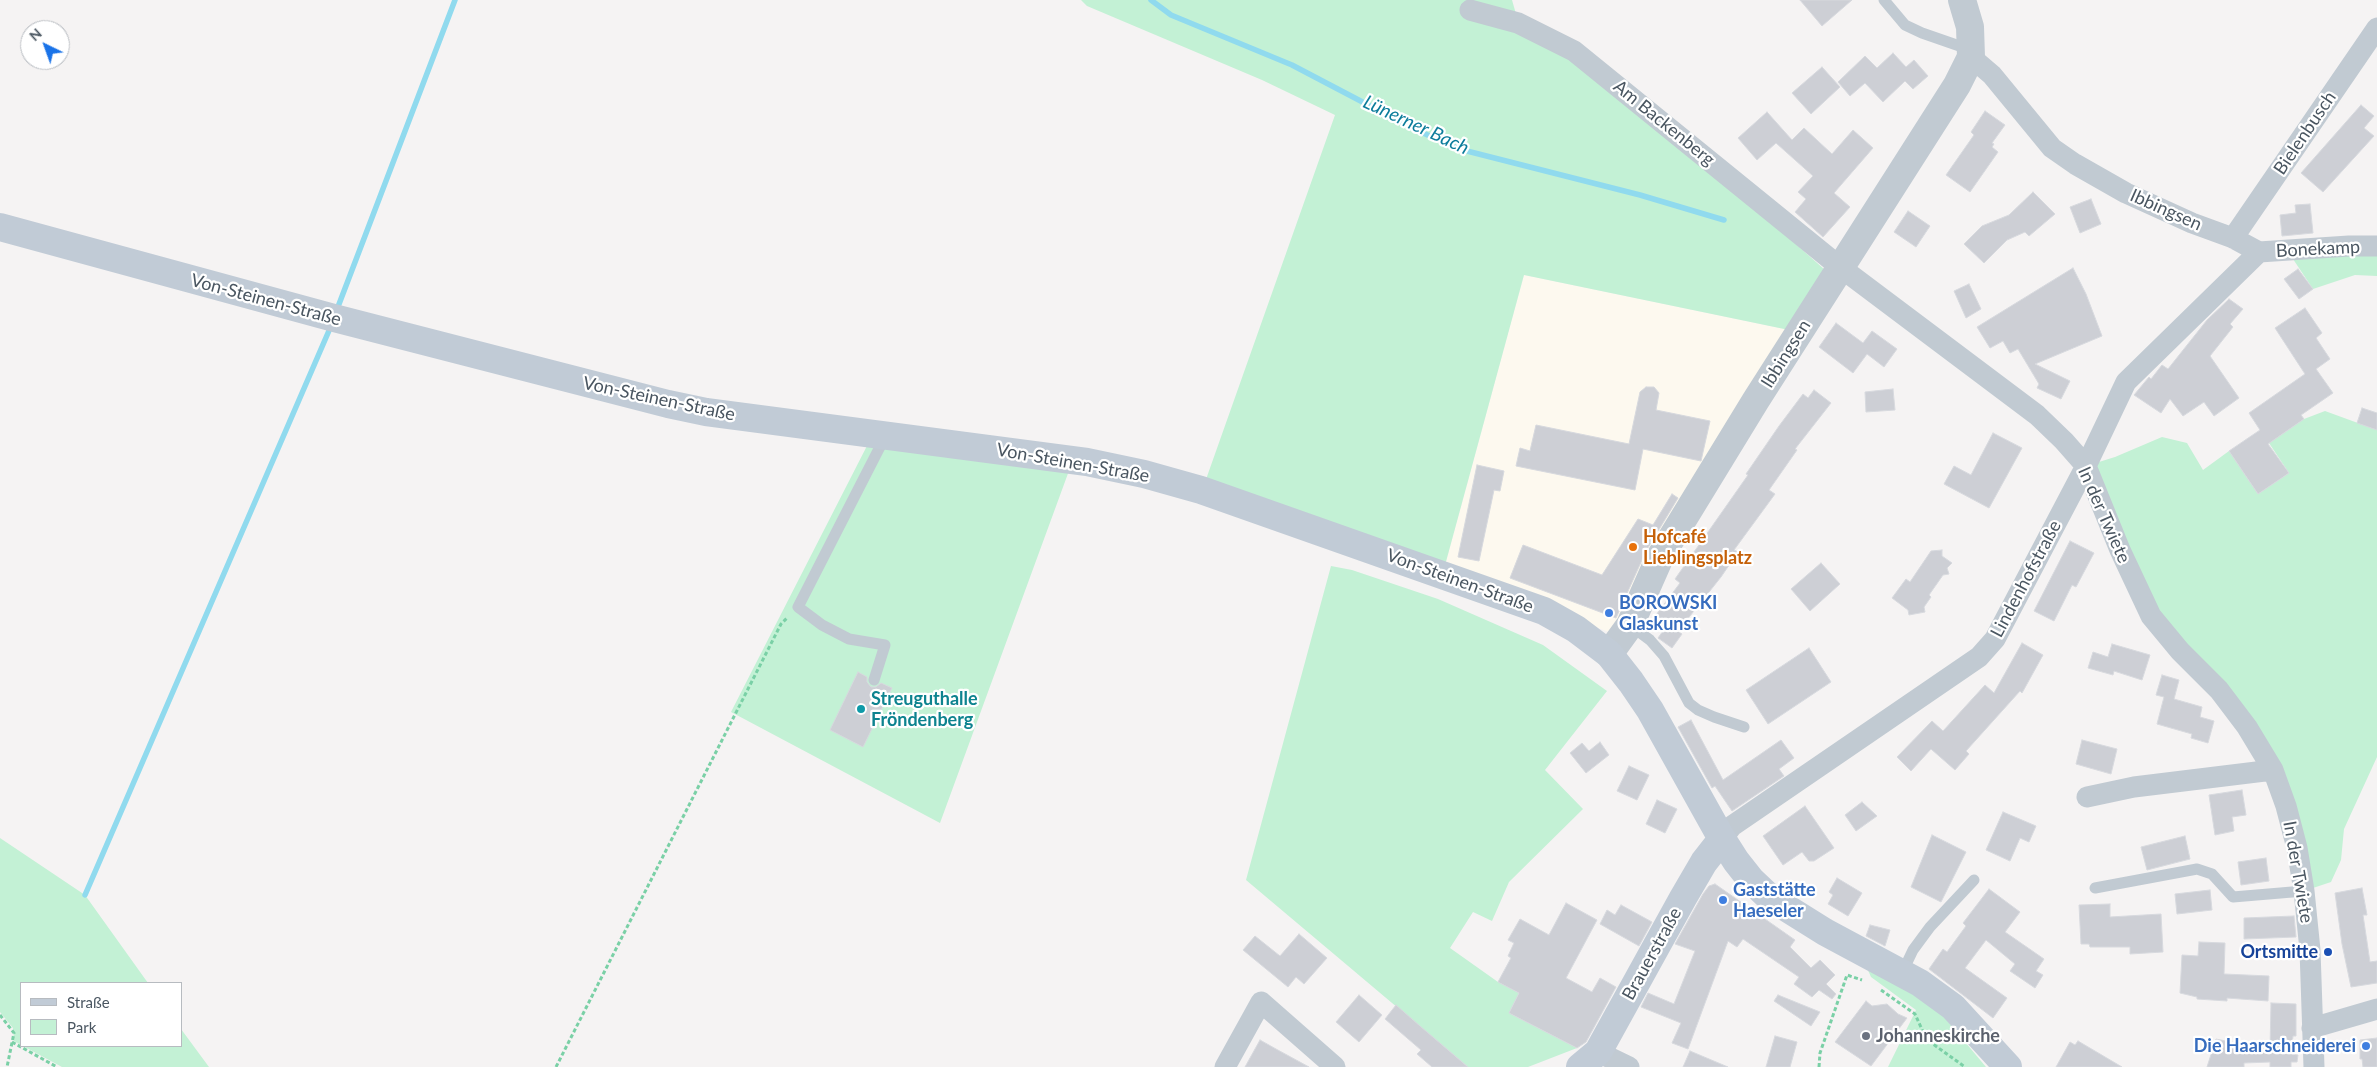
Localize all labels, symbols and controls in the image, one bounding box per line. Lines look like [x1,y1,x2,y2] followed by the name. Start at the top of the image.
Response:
[20,20,70,70] north arrow
[26,24,45,44] text: N
[1609,76,1719,170] street label: Am Backenberg
[2269,87,2341,179] street label: Bielenbusch
[1359,91,1473,159] water label: Lünerner Bach
[2127,185,2205,235] street label: Ibbingsen
[2275,236,2361,262] street label: Bonekamp
[188,270,344,330] street label: Von-Steinen-Straße
[1757,316,1815,392] street label: Ibbingsen
[581,372,737,426] street label: Von-Steinen-Straße
[995,439,1151,487] street label: Von-Steinen-Straße
[2073,463,2135,567] street label: In der Twiete
[1986,517,2066,641] street label: Lindenhofstraße
[1643,526,1752,568] place label: Hofcafé Lieblingsplatz
[1627,541,1639,553] marker: Hofcafé Lieblingsplatz
[1384,544,1536,618] street label: Von-Steinen-Straße
[1619,592,1717,634] place label: BOROWSKI Glaskunst
[1603,607,1615,619] marker: BOROWSKI Glaskunst
[871,688,978,731] place label: Streuguthalle Fröndenberg
[855,703,867,715] marker: Streuguthalle Fröndenberg
[2278,819,2318,925] street label: In der Twiete
[1733,879,1816,922] place label: Gaststätte Haeseler
[1717,894,1729,906] marker: Gaststätte Haeseler
[1618,904,1686,1004] street label: Brauerstraße
[2240,941,2318,963] place label: Ortsmitte
[2322,946,2334,958] marker: Ortsmitte
[20,982,182,1047] legend
[67,993,110,1011] text: Straße
[67,1018,96,1036] text: Park
[1876,1025,2000,1047] place label: Johanneskirche
[1860,1030,1872,1042] marker: Johanneskirche
[2194,1035,2356,1057] place label: Die Haarschneiderei
[2360,1040,2372,1052] marker: Die Haarschneiderei

